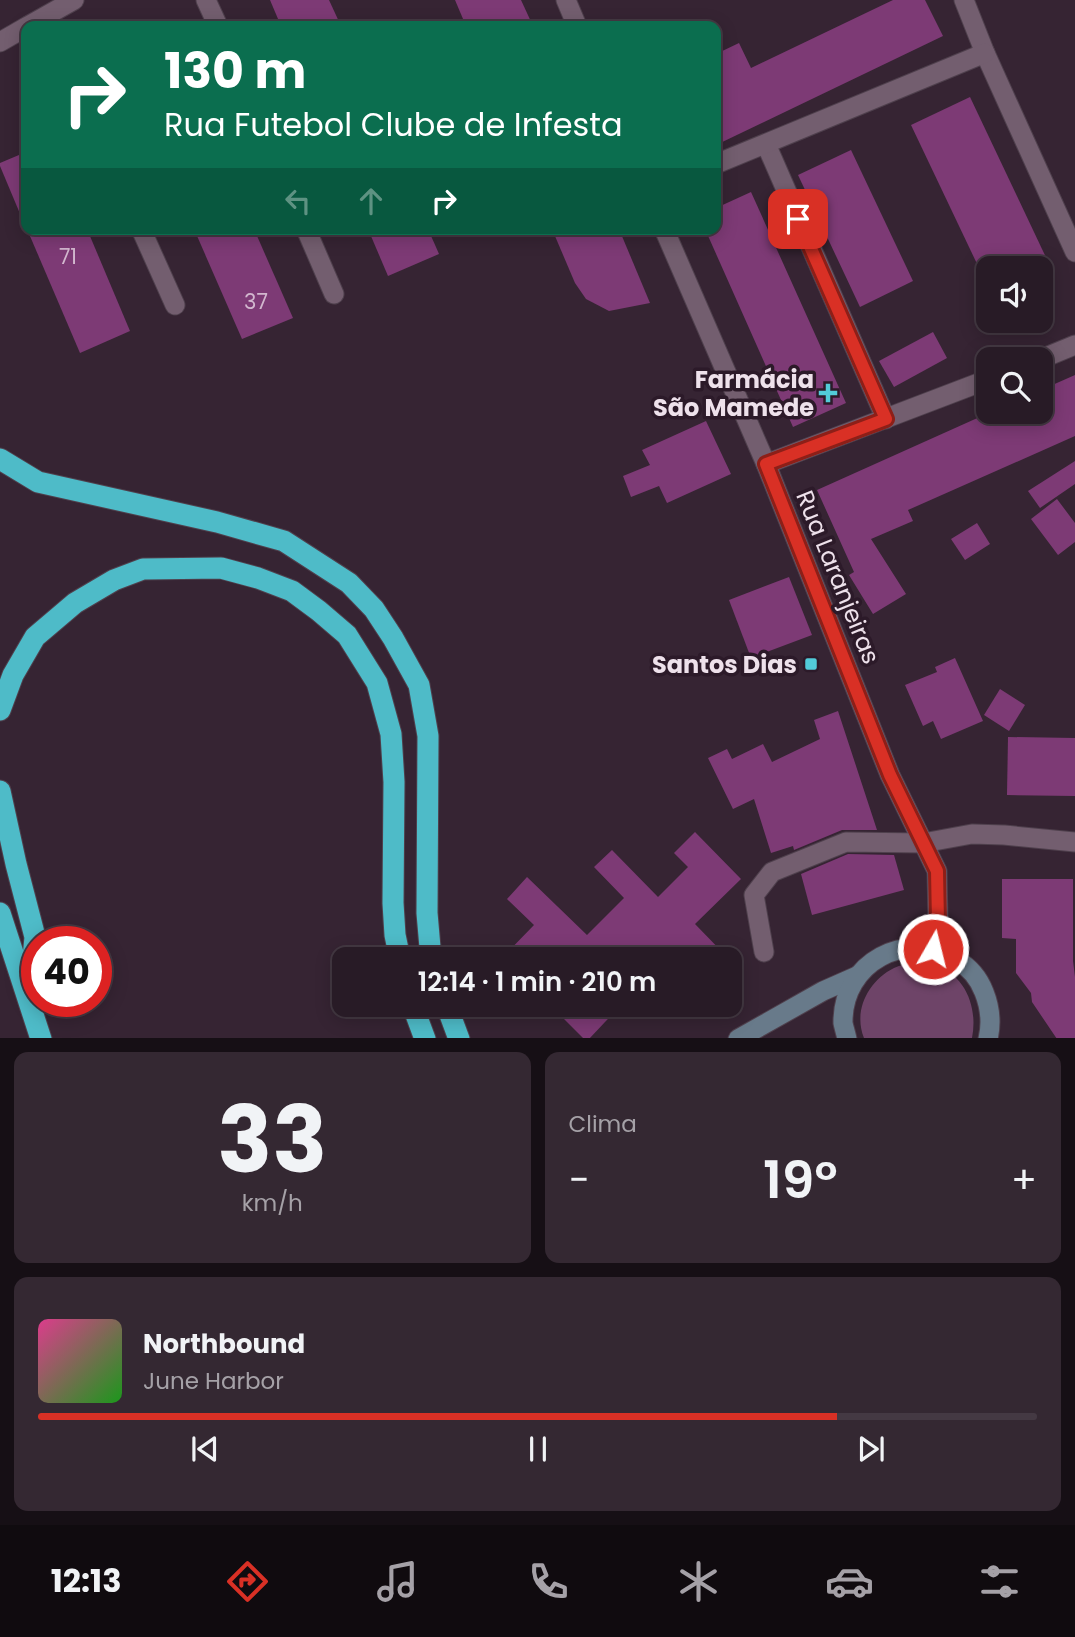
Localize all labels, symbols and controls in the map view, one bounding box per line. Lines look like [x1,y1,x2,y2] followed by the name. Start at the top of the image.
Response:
[164,37,306,105] text: 130 m
[49,49,140,140] icon: right
[164,102,623,147] text: Rua Futebol Clube de Infesta
[279,182,317,220] icon: left
[352,182,390,220] icon: ahead
[425,182,463,220] icon: right
[768,189,828,249] pin
[779,200,817,238] icon: arrive
[59,242,77,271] house number: 71
[976,256,1053,424] map controls
[976,256,1053,333] button: sound
[244,287,268,316] house number: 37
[976,347,1053,424] button: search
[653,363,814,424] place label: Farmácia São Mamede
[820,385,836,401] marker: Farmácia São Mamede
[788,485,888,669] street label: Rua Laranjeiras
[652,648,797,681] place label: Santos Dias
[803,656,819,672] marker: Santos Dias
[896,912,970,986] position arrow
[21,926,112,1017] speed limit sign: 40
[418,964,656,1000] text: 12:14 · 1 min · 210 m
[217,1076,327,1204] text: 33
[569,1108,637,1140] text: Clima
[763,1143,837,1216] text: 19°
[569,1153,589,1206] text: −
[1011,1153,1037,1206] text: +
[242,1187,303,1219] text: km/h
[143,1326,305,1362] text: Northbound
[143,1365,284,1397] text: June Harbor
[186,1430,224,1468] icon: previous
[519,1430,557,1468] icon: pause
[852,1430,890,1468] icon: next
[223,1557,272,1606] icon: directions
[373,1557,422,1606] icon: music
[524,1557,573,1606] icon: phone
[674,1557,723,1606] icon: climate
[825,1557,874,1606] icon: car
[975,1557,1024,1606] icon: filters
[51,1558,122,1603] text: 12:13

